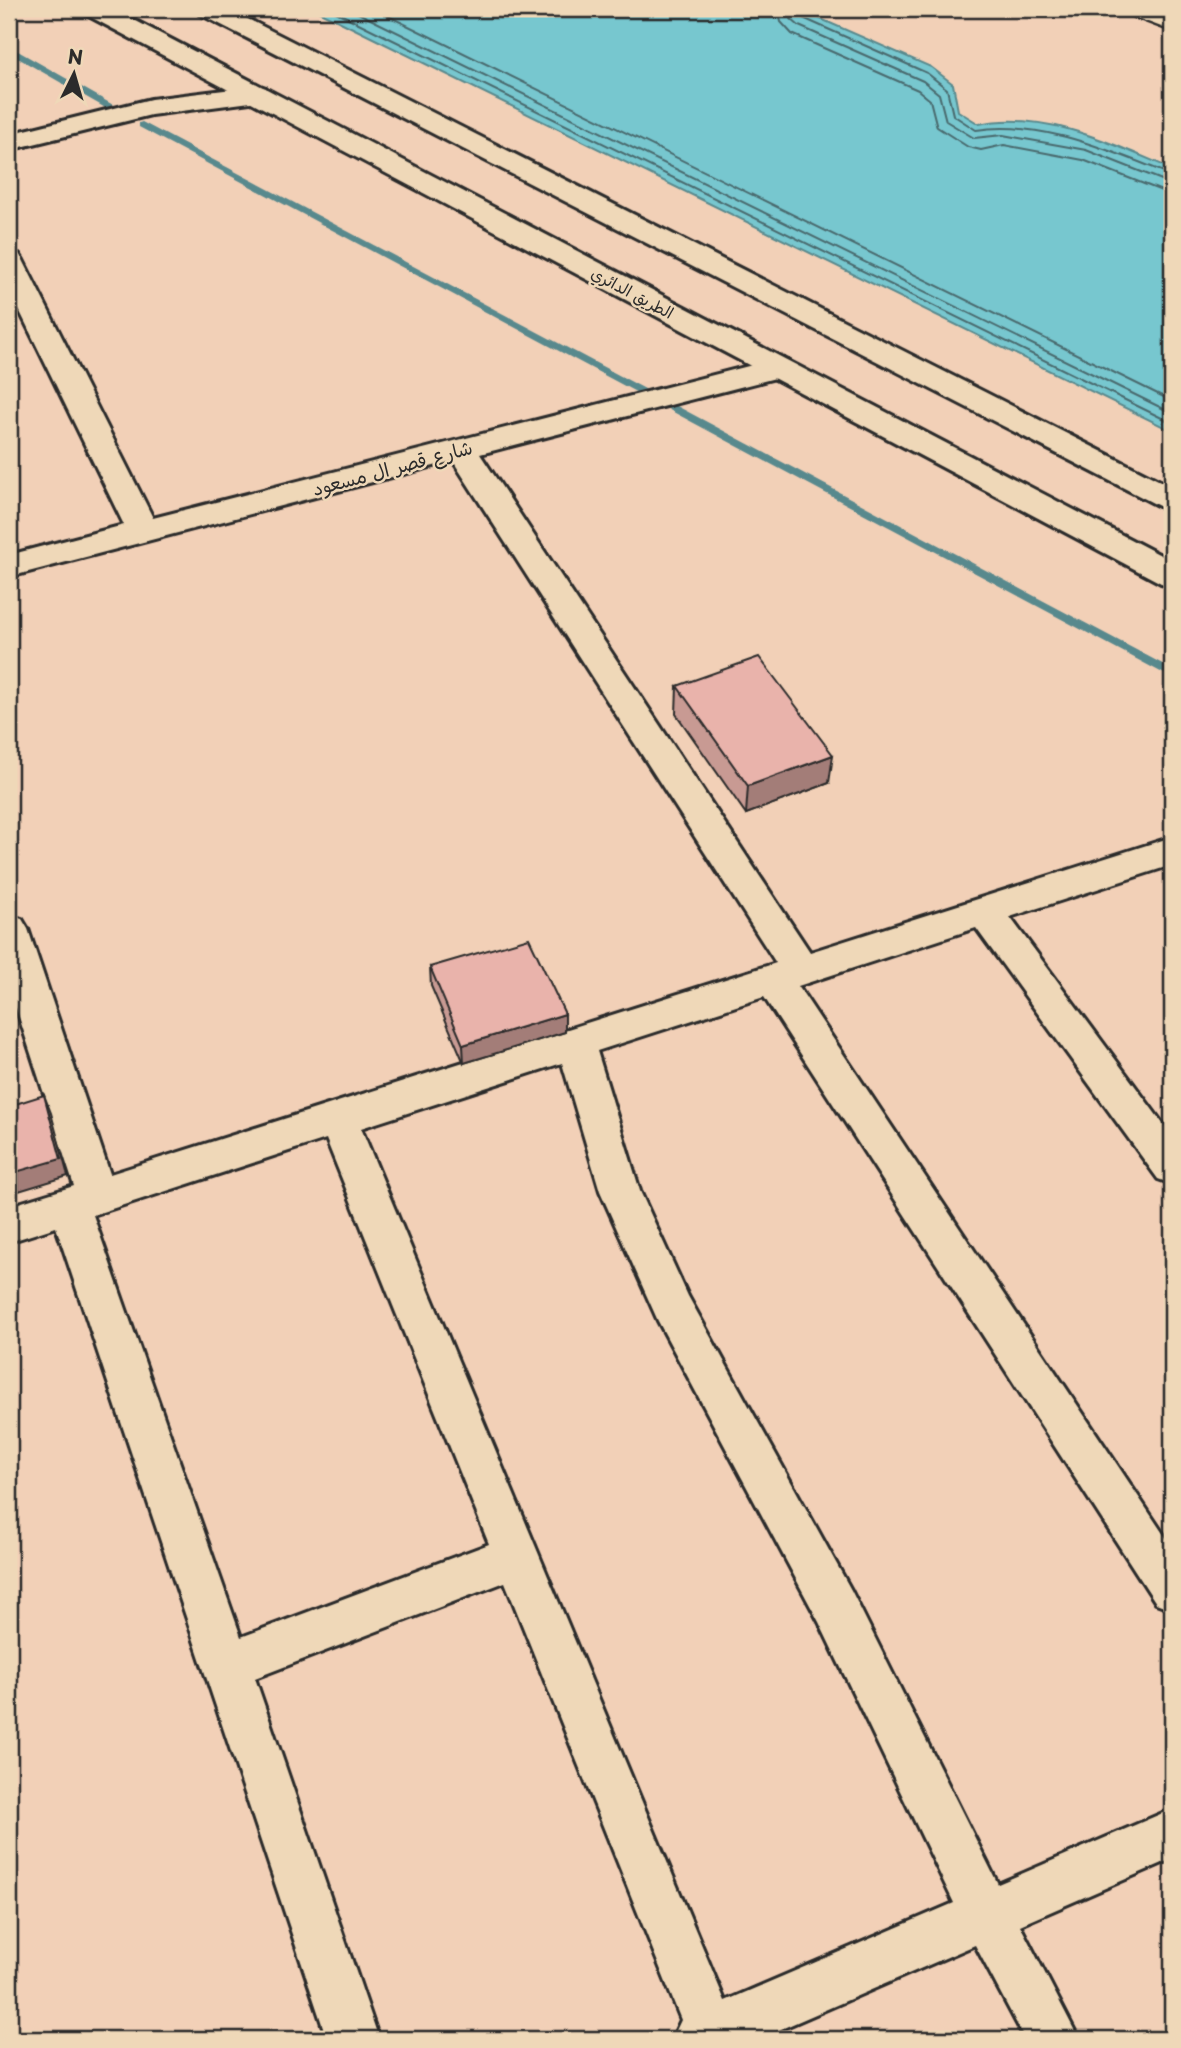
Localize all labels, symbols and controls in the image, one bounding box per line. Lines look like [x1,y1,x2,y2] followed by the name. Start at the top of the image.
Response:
[38,38,108,108] north arrow
[67,41,84,71] text: N
[587,260,678,325] street label: الطريق الدائري
[309,432,475,503] street label: شارع قصر ال مسعود

